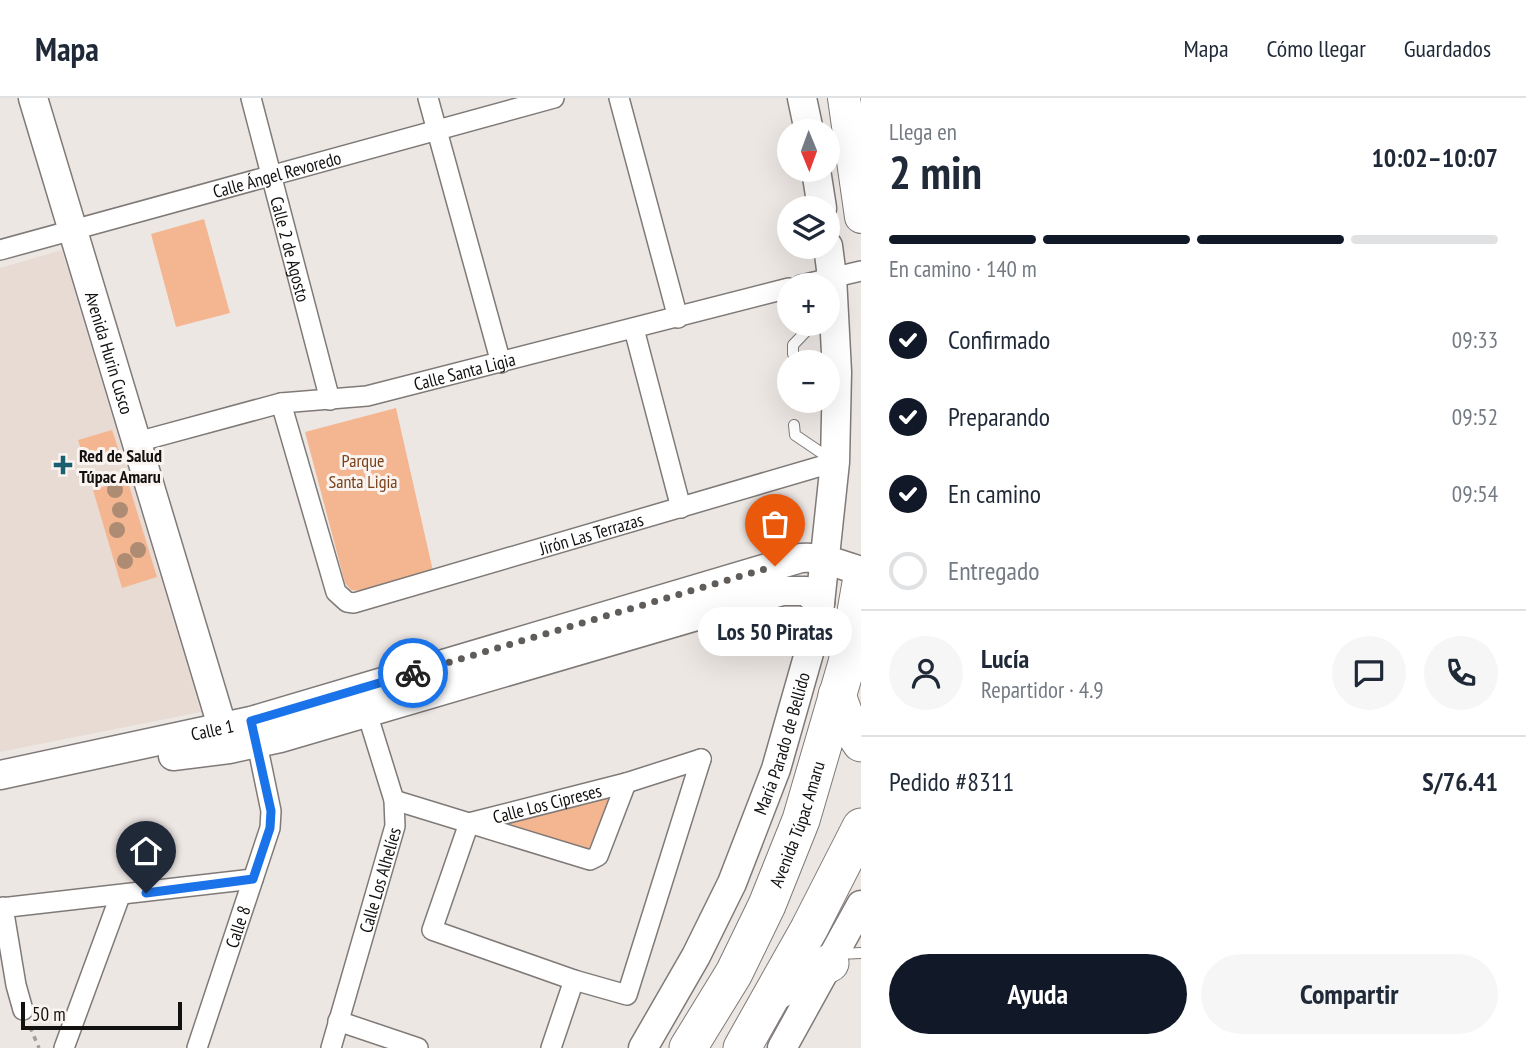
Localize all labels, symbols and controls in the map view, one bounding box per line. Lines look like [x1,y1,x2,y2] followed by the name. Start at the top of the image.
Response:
[35,27,99,70] text: Mapa
[1184,33,1229,64] text: Mapa
[1267,33,1366,64] text: Cómo llegar
[1404,33,1491,64] text: Guardados
[889,117,957,146] text: Llega en
[777,119,840,182] north arrow
[777,119,840,413] map controls
[1371,141,1498,174] text: 10:02–10:07
[889,142,982,202] text: 2 min
[210,145,344,203] street label: Calle Ángel Revoredo
[266,194,315,304] street label: Calle 2 de Agosto
[777,196,840,259] button: layers
[889,254,1037,283] text: En camino · 140 m
[777,273,840,336] button: +
[80,289,139,417] street label: Avenida Hurin Cusco
[889,321,927,359] icon: check
[948,323,1050,356] text: Confirmado
[1452,325,1498,354] text: 09:33
[411,347,518,395] street label: Calle Santa Ligia
[777,350,840,413] button: −
[889,398,927,436] icon: check
[948,400,1050,433] text: Preparando
[1452,402,1498,431] text: 09:52
[79,444,162,488] place label: Red de Salud Túpac Amaru
[328,449,398,493] park label: Parque Santa Ligia
[53,455,73,475] marker: Red de Salud Túpac Amaru
[889,475,927,513] icon: check
[948,477,1041,510] text: En camino
[1452,479,1498,508] text: 09:54
[745,494,805,566] pin
[756,505,794,543] icon: bag
[536,507,646,560] street label: Jirón Las Terrazas
[948,554,1040,587] text: Entregado
[698,608,852,657] callout: Los 50 Piratas
[717,617,833,646] text: Los 50 Piratas
[889,636,963,710] button: person
[1332,636,1406,710] button: chat
[1424,636,1498,710] button: phone
[378,638,448,708] courier
[981,642,1029,675] text: Lucía
[394,654,432,692] icon: bike
[748,669,815,818] street label: María Parado de Bellido
[981,675,1104,704] text: Repartidor · 4.9
[189,714,236,745] street label: Calle 1
[764,758,829,890] street label: Avenida Túpac Amaru
[889,765,1014,798] text: Pedido #8311
[1422,765,1498,798] text: S/76.41
[490,778,604,828] street label: Calle Los Cipreses
[116,821,176,893] pin
[353,825,406,935] street label: Calle Los Alhelíes
[127,832,165,870] icon: home
[220,902,255,951] street label: Calle 8
[889,954,1187,1034] button: Ayuda
[1201,954,1498,1034] button: Compartir
[21,999,182,1031] scale bar
[32,1002,66,1026] text: 50 m

